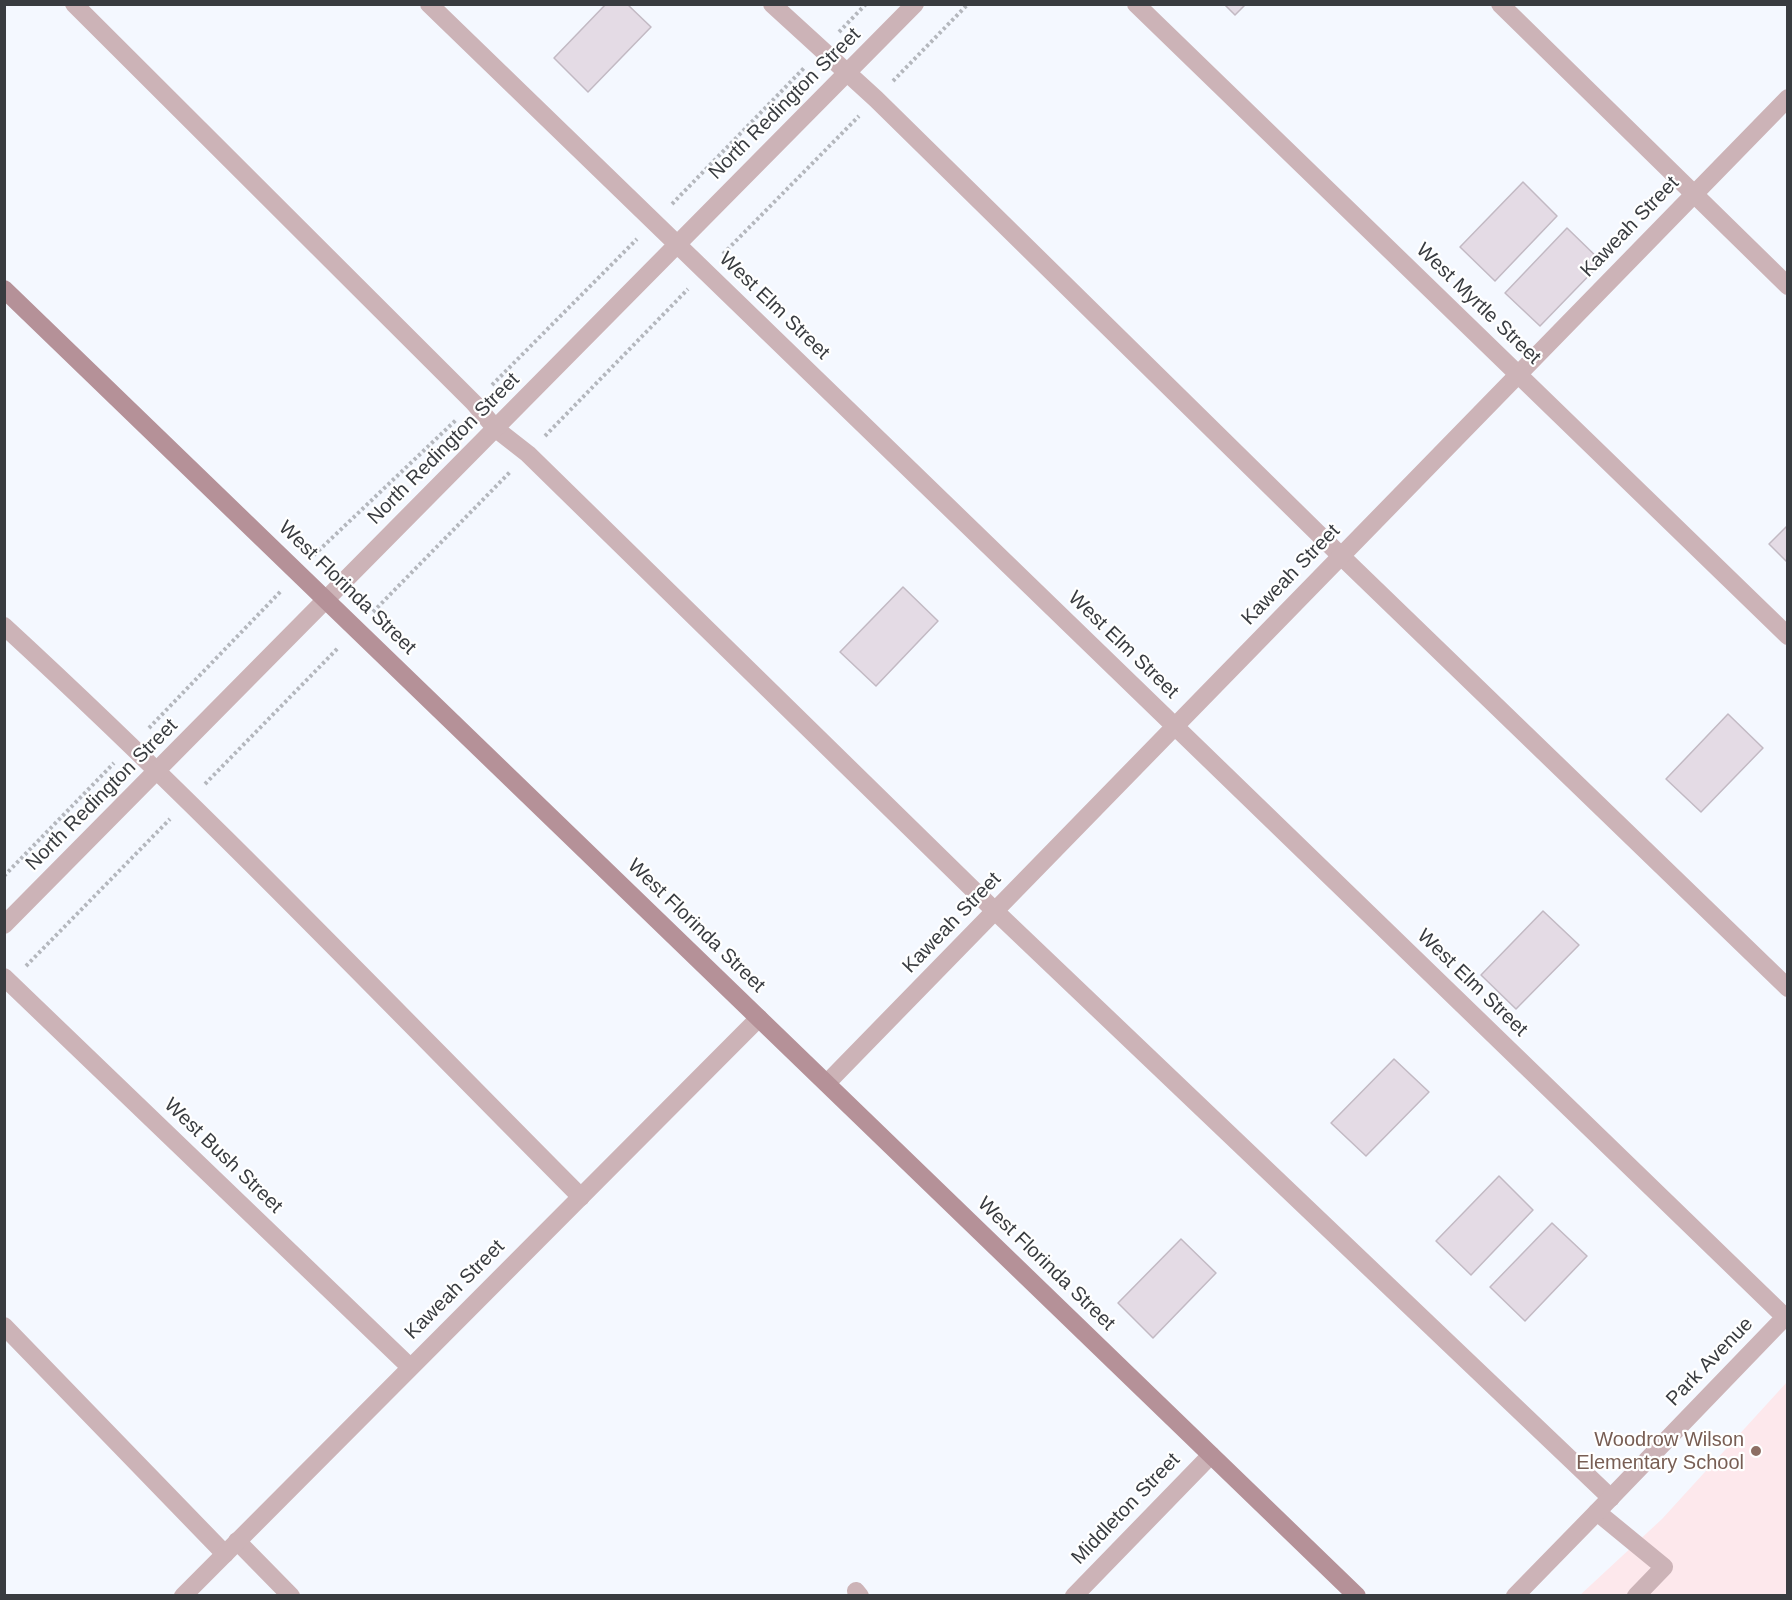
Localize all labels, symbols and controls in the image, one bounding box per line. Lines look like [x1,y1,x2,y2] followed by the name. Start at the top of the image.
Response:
[704,23,866,185] street label: North Redington Street
[1576,171,1684,283] street label: Kaweah Street
[1411,238,1545,370] street label: West Myrtle Street
[714,247,834,365] street label: West Elm Street
[363,368,525,530] street label: North Redington Street
[273,516,421,660] street label: West Florinda Street
[1237,519,1345,631] street label: Kaweah Street
[1063,586,1183,704] street label: West Elm Street
[21,714,183,876] street label: North Redington Street
[622,854,770,998] street label: West Florinda Street
[898,867,1006,979] street label: Kaweah Street
[1412,924,1532,1042] street label: West Elm Street
[159,1093,287,1219] street label: West Bush Street
[972,1192,1120,1336] street label: West Florinda Street
[400,1235,510,1345] street label: Kaweah Street
[1662,1313,1758,1411] street label: Park Avenue
[1576,1428,1744,1475] place label: Woodrow Wilson Elementary School
[1749,1444,1763,1458] marker: Woodrow Wilson Elementary School
[1067,1448,1185,1570] street label: Middleton Street

